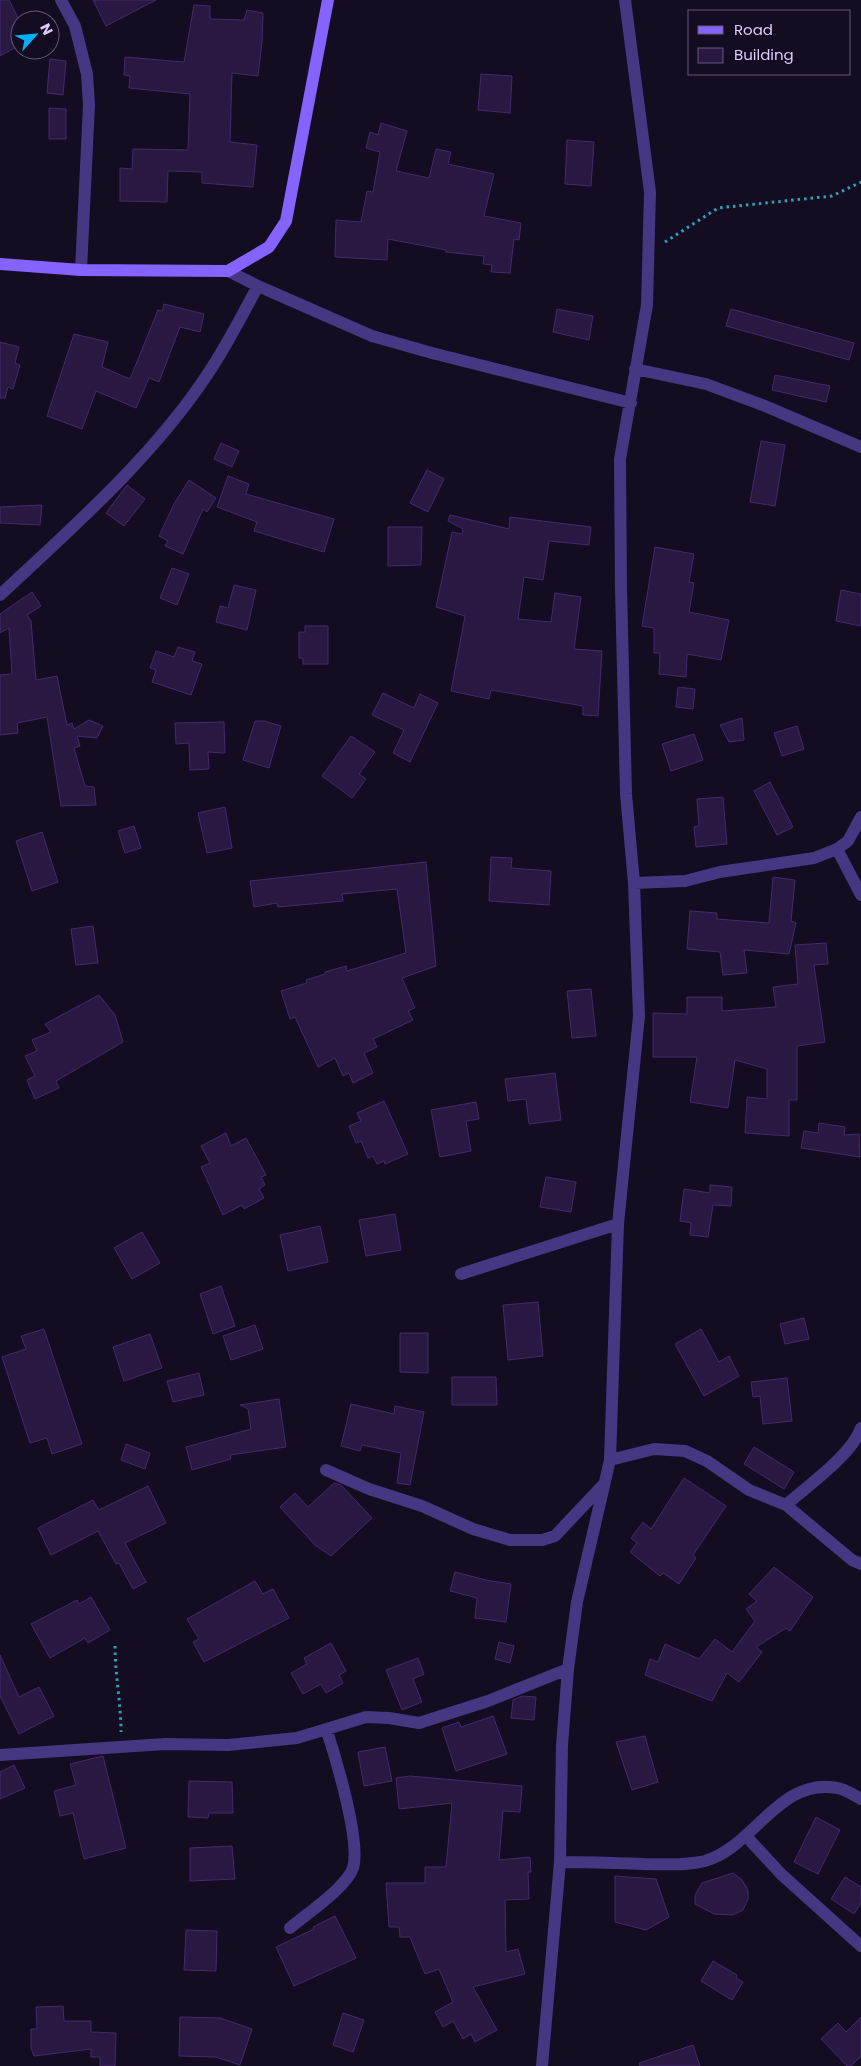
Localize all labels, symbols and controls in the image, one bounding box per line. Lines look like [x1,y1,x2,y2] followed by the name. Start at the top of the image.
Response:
[10,10,60,60] north arrow
[688,10,851,75] legend
[734,19,773,40] text: Road
[35,20,58,38] text: N
[734,44,794,65] text: Building

